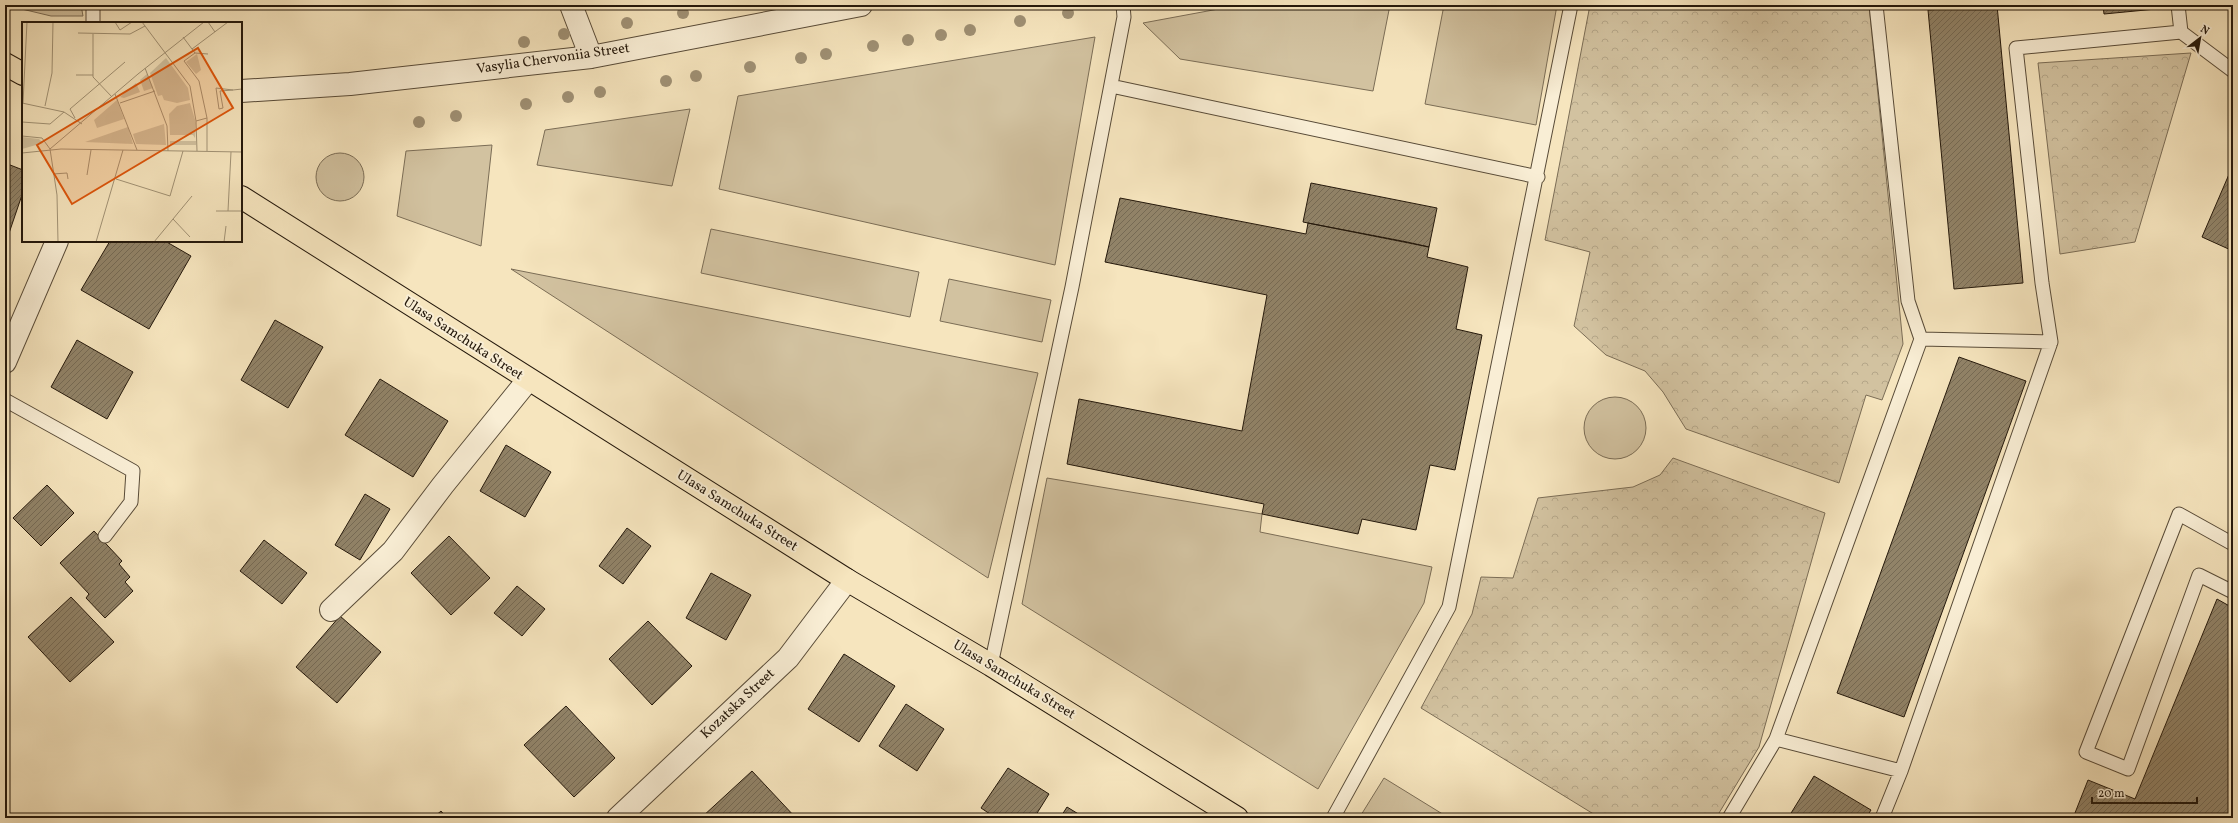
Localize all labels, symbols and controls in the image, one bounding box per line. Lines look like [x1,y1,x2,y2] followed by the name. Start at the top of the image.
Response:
[2180,18,2220,58] north arrow
[22,22,242,242] inset map
[2197,22,2212,39] text: N
[475,39,631,79] street label: Vasylia Chervoniia Street
[399,293,527,385] street label: Ulasa Samchuka Street
[673,466,801,556] street label: Ulasa Samchuka Street
[949,636,1079,724] street label: Ulasa Samchuka Street
[697,665,779,743] street label: Kozatska Street
[2092,779,2197,805] scale bar
[2098,786,2125,802] text: 20 m

